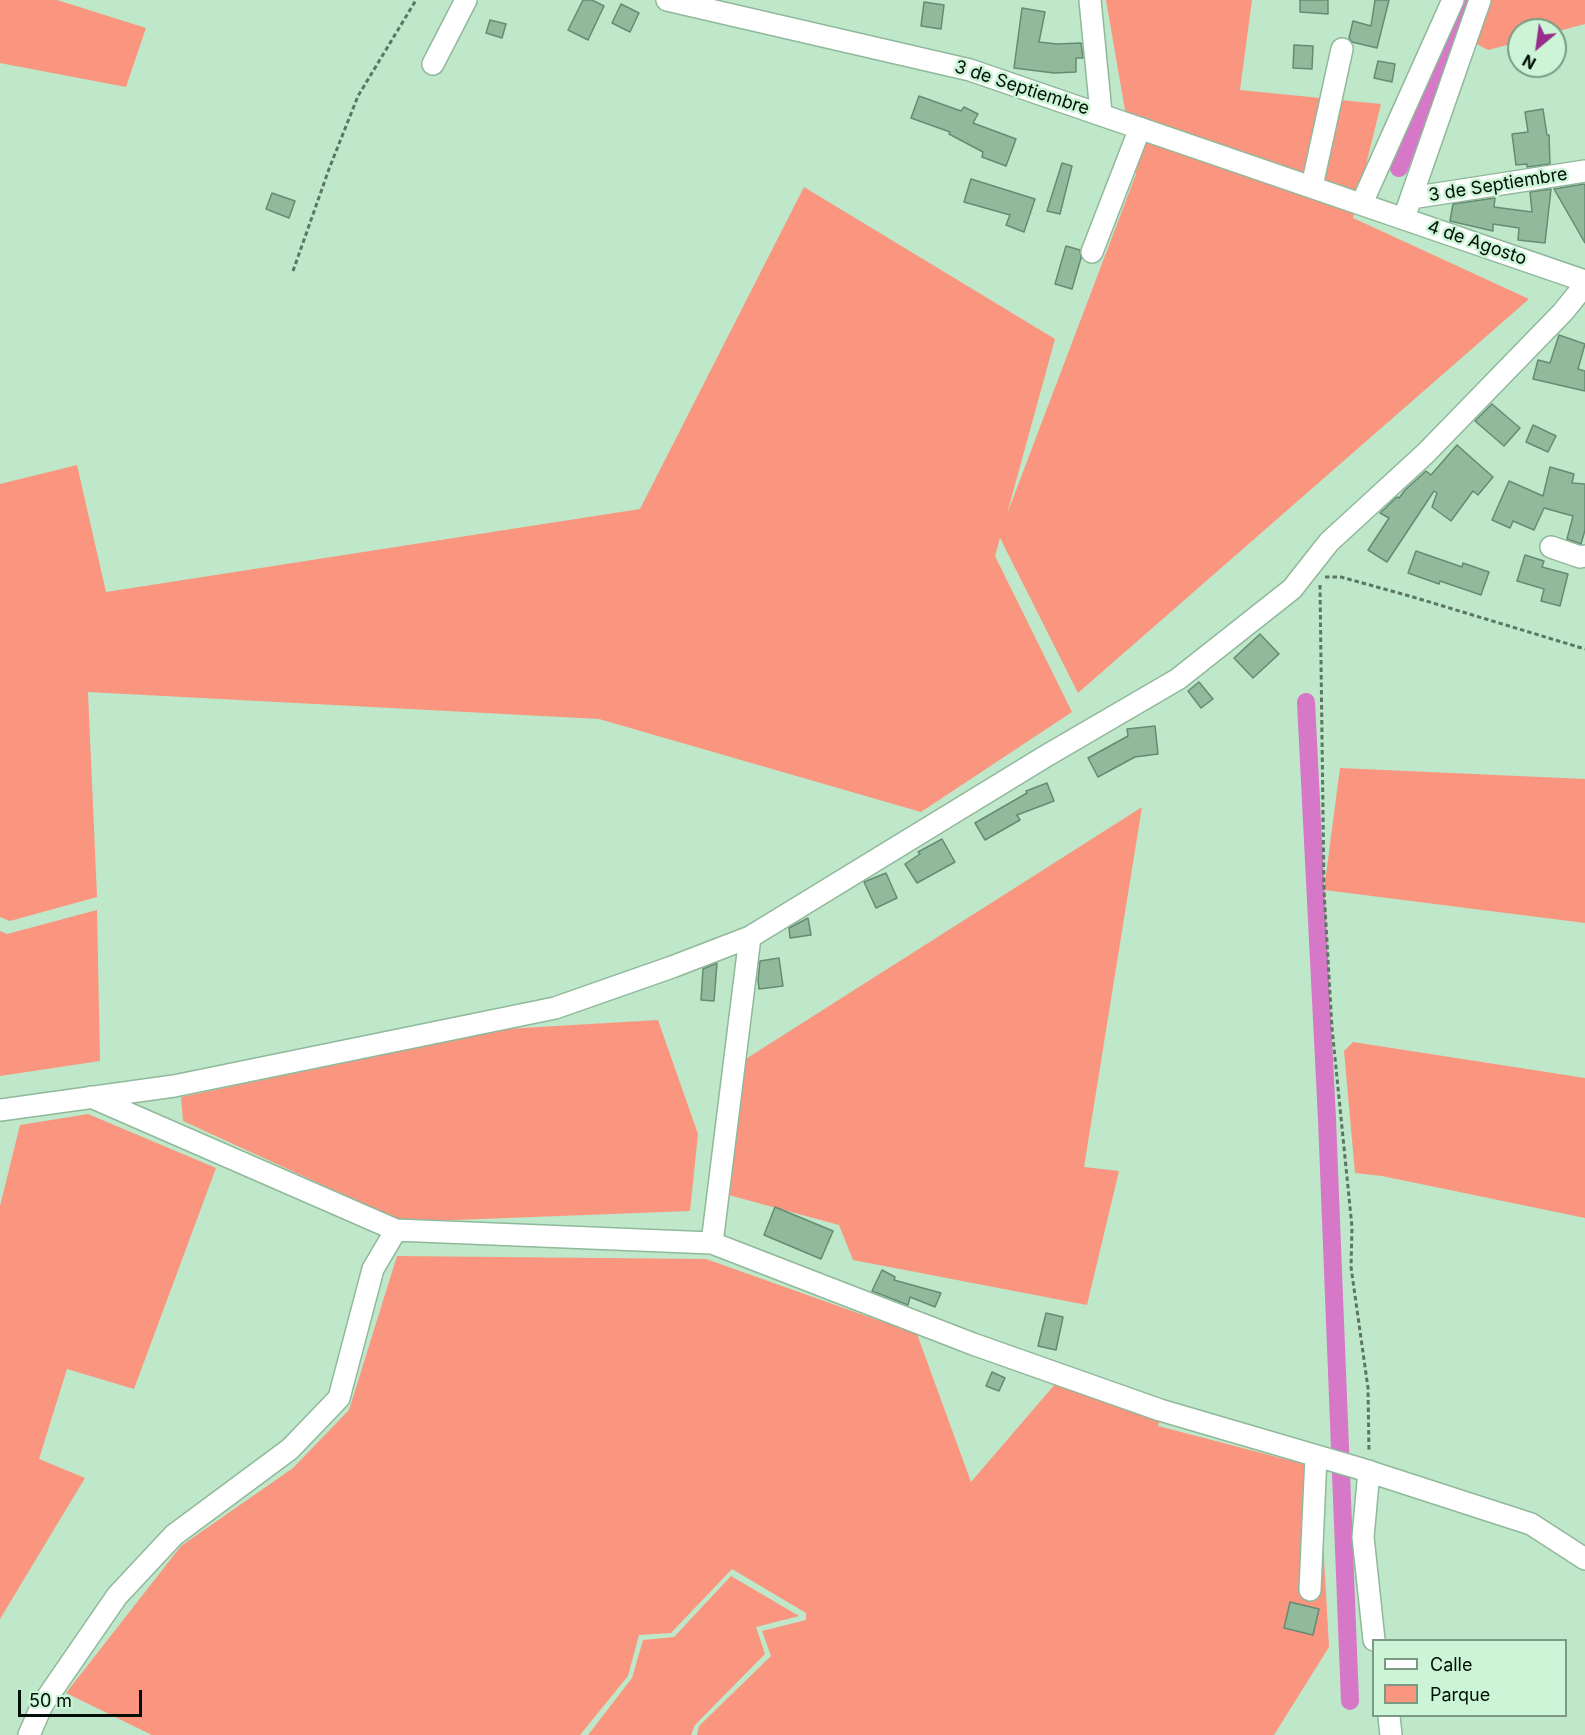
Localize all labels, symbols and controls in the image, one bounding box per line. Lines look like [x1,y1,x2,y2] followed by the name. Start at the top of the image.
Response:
[1507,18,1567,78] north arrow
[1519,50,1539,74] text: N
[952,56,1092,120] street label: 3 de Septiembre
[1427,163,1569,207] street label: 3 de Septiembre
[1425,216,1529,270] street label: 4 de Agosto
[1372,1639,1567,1717] legend
[1430,1654,1472,1675] text: Calle
[21,1678,146,1716] scale bar
[1430,1684,1490,1705] text: Parque
[29,1690,72,1711] text: 50 m

